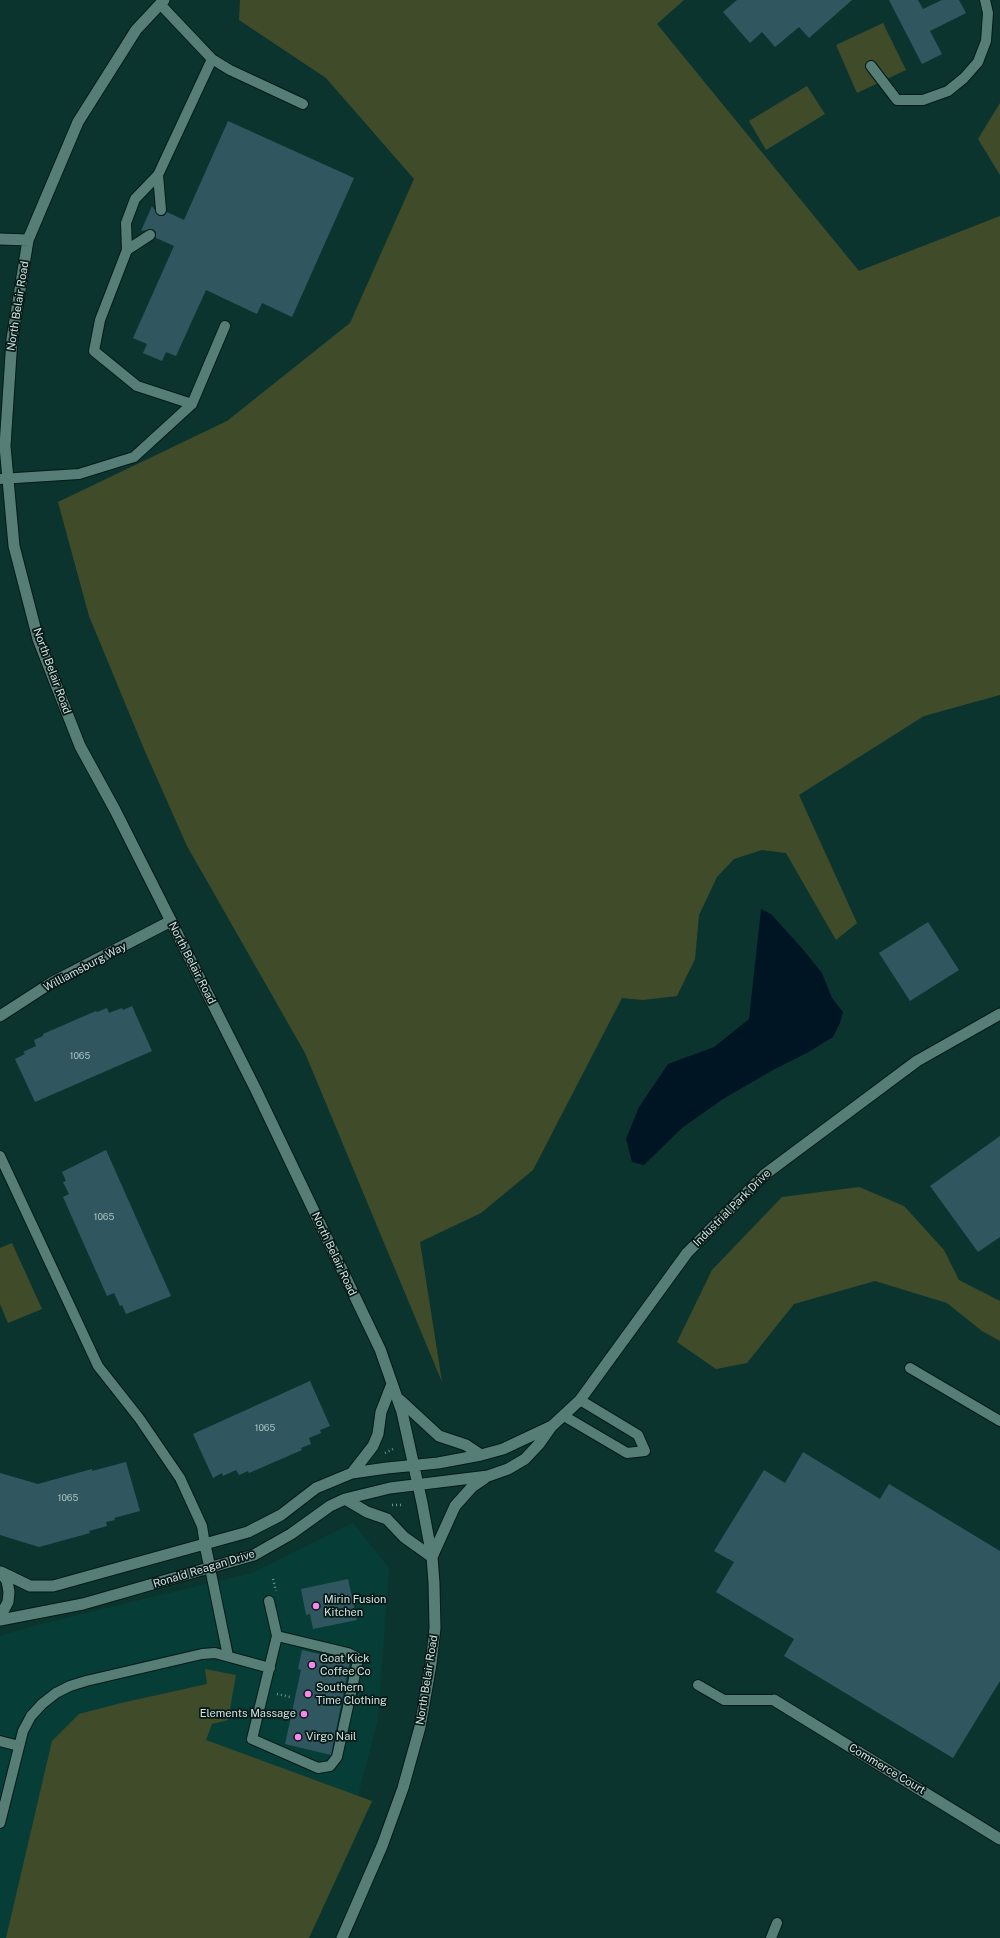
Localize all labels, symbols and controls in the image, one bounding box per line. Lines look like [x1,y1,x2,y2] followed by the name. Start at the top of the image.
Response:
[4,260,32,352] street label: North Belair Road
[30,626,74,716] street label: North Belair Road
[166,920,218,1006] street label: North Belair Road
[41,940,129,994] street label: Williamsburg Way
[70,1051,90,1061] house number: 1065
[691,1167,773,1249] street label: Industrial Park Drive
[309,1210,359,1298] street label: North Belair Road
[94,1212,114,1222] house number: 1065
[255,1423,275,1433] house number: 1065
[58,1493,78,1503] house number: 1065
[151,1547,257,1591] street label: Ronald Reagan Drive
[324,1593,386,1619] place label: Mirin Fusion Kitchen
[311,1601,321,1611] marker: Mirin Fusion Kitchen
[413,1634,441,1726] street label: North Belair Road
[320,1652,371,1678] place label: Goat Kick Coffee Co
[307,1660,317,1670] marker: Goat Kick Coffee Co
[316,1681,387,1707] place label: Southern Time Clothing
[303,1689,313,1699] marker: Southern Time Clothing
[200,1707,296,1721] place label: Elements Massage
[299,1709,309,1719] marker: Elements Massage
[306,1730,356,1744] place label: Virgo Nail
[293,1732,303,1742] marker: Virgo Nail
[846,1741,928,1797] street label: Commerce Court

